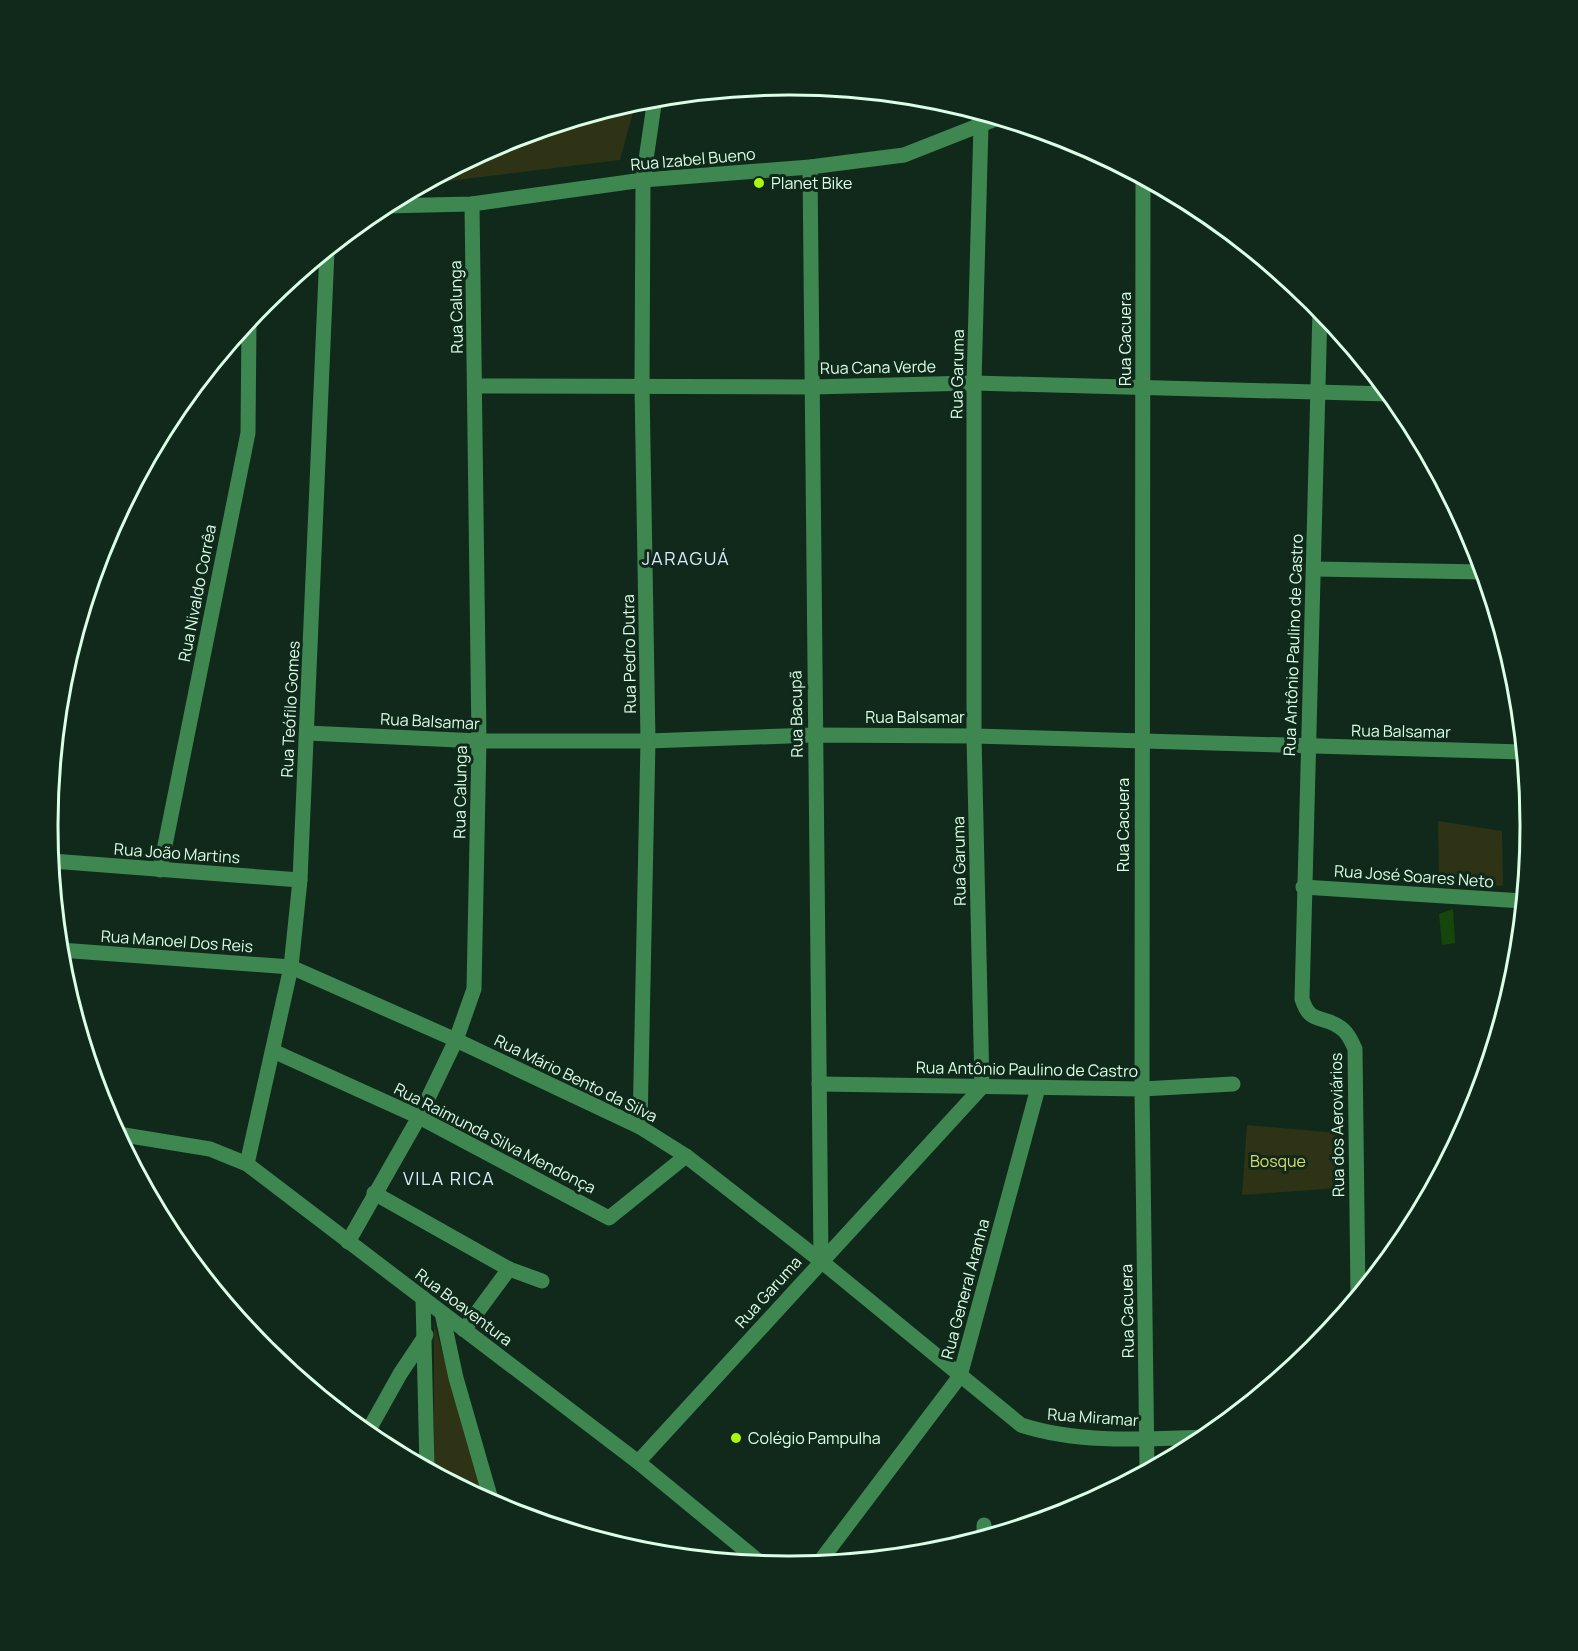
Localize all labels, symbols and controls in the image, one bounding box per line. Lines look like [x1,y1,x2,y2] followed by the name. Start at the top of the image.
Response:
[630,143,756,175] street label: Rua Izabel Bueno
[771,172,852,194] place label: Planet Bike
[752,176,766,190] marker: Planet Bike
[444,260,468,354] street label: Rua Calunga
[1114,292,1136,386] street label: Rua Cacuera
[945,329,969,419] street label: Rua Garuma
[820,355,936,379] street label: Rua Cana Verde
[173,523,221,663] street label: Rua Nivaldo Corrêa
[1278,534,1308,756] street label: Rua Antônio Paulino de Castro
[642,546,730,570] district label: JARAGUÁ
[617,594,641,714] street label: Rua Pedro Dutra
[275,640,305,778] street label: Rua Teófilo Gomes
[784,670,808,758] street label: Rua Bacupã
[865,706,965,728] street label: Rua Balsamar
[380,707,481,735] street label: Rua Balsamar
[1351,719,1451,743] street label: Rua Balsamar
[448,745,472,839] street label: Rua Calunga
[1112,778,1134,872] street label: Rua Cacuera
[947,816,971,906] street label: Rua Garuma
[113,838,241,868] street label: Rua João Martins
[1333,859,1495,893] street label: Rua José Soares Neto
[100,925,254,957] street label: Rua Manoel Dos Reis
[491,1029,661,1127] street label: Rua Mário Bento da Silva
[1325,1053,1349,1197] street label: Rua dos Aeroviários
[916,1056,1138,1082] street label: Rua Antônio Paulino de Castro
[390,1077,600,1199] street label: Rua Raimunda Silva Mendonça
[1250,1150,1306,1172] park label: Bosque
[403,1166,495,1190] district label: VILA RICA
[936,1216,994,1362] street label: Rua General Aranha
[730,1251,806,1333] street label: Rua Garuma
[411,1263,517,1351] street label: Rua Boaventura
[1115,1264,1139,1358] street label: Rua Cacuera
[1047,1403,1140,1431] street label: Rua Miramar
[748,1427,881,1449] place label: Colégio Pampulha
[729,1431,743,1445] marker: Colégio Pampulha

